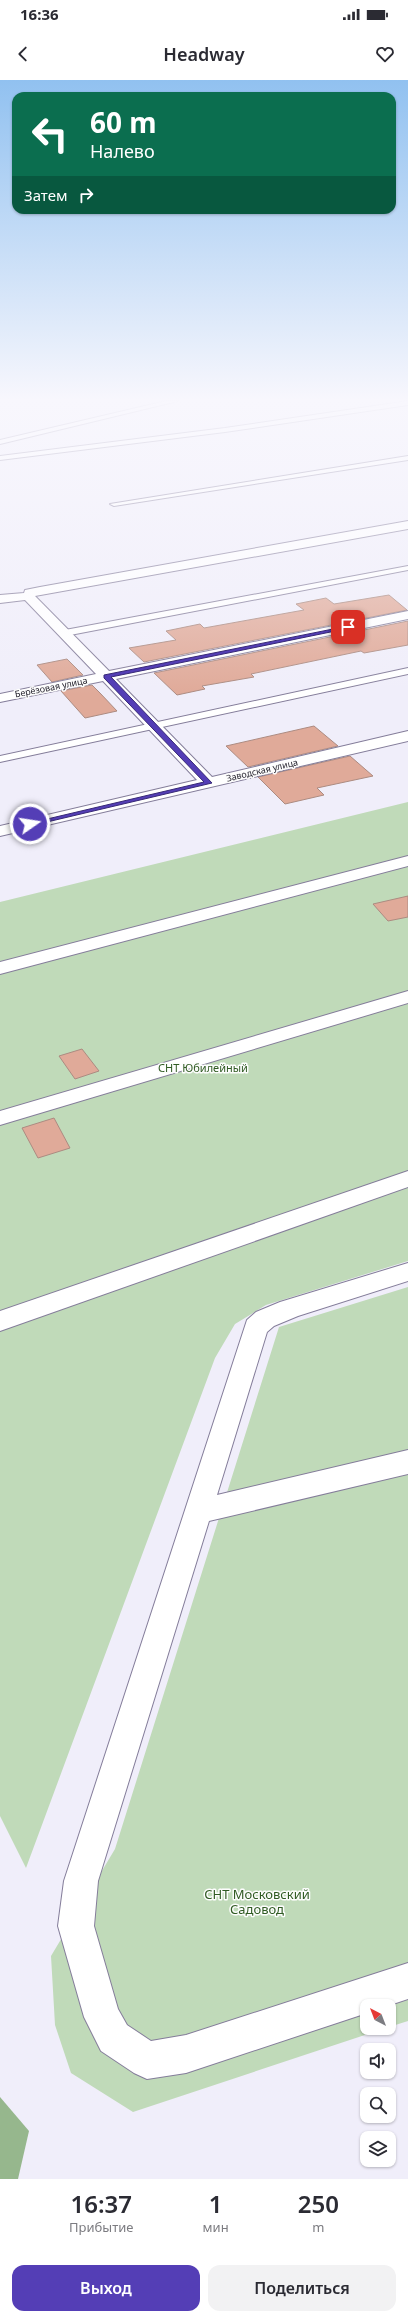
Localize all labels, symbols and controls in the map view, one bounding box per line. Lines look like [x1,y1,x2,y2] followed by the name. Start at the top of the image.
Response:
[20,4,59,24] text: 16:36
[163,42,245,66] text: Headway
[12,43,34,65] icon: back
[374,43,396,65] icon: heart
[90,103,157,141] text: 60 m
[24,108,76,160] icon: left
[90,139,155,163] text: Налево
[75,184,97,206] icon: right
[24,185,67,205] text: Затем
[331,610,365,644] pin
[337,616,359,638] icon: arrive
[14,674,88,700] street label: Берёзовая улица
[225,755,299,785] street label: Заводская улица
[9,803,51,845] position arrow
[158,1060,248,1075] park label: СНТ Юбилейный
[204,1885,310,1918] park label: СНТ Московский Садовод
[360,1999,396,2035] north arrow
[360,1999,396,2167] map controls
[360,2043,396,2079] button: sound
[360,2087,396,2123] button: search
[360,2131,396,2167] button: layers
[71,2187,132,2220] text: 16:37
[209,2187,222,2220] text: 1
[298,2187,339,2220] text: 250
[69,2218,134,2236] text: Прибытие
[203,2218,229,2236] text: мин
[312,2218,324,2236] text: m
[12,2265,200,2311] button: Выход
[208,2265,396,2311] button: Поделиться

